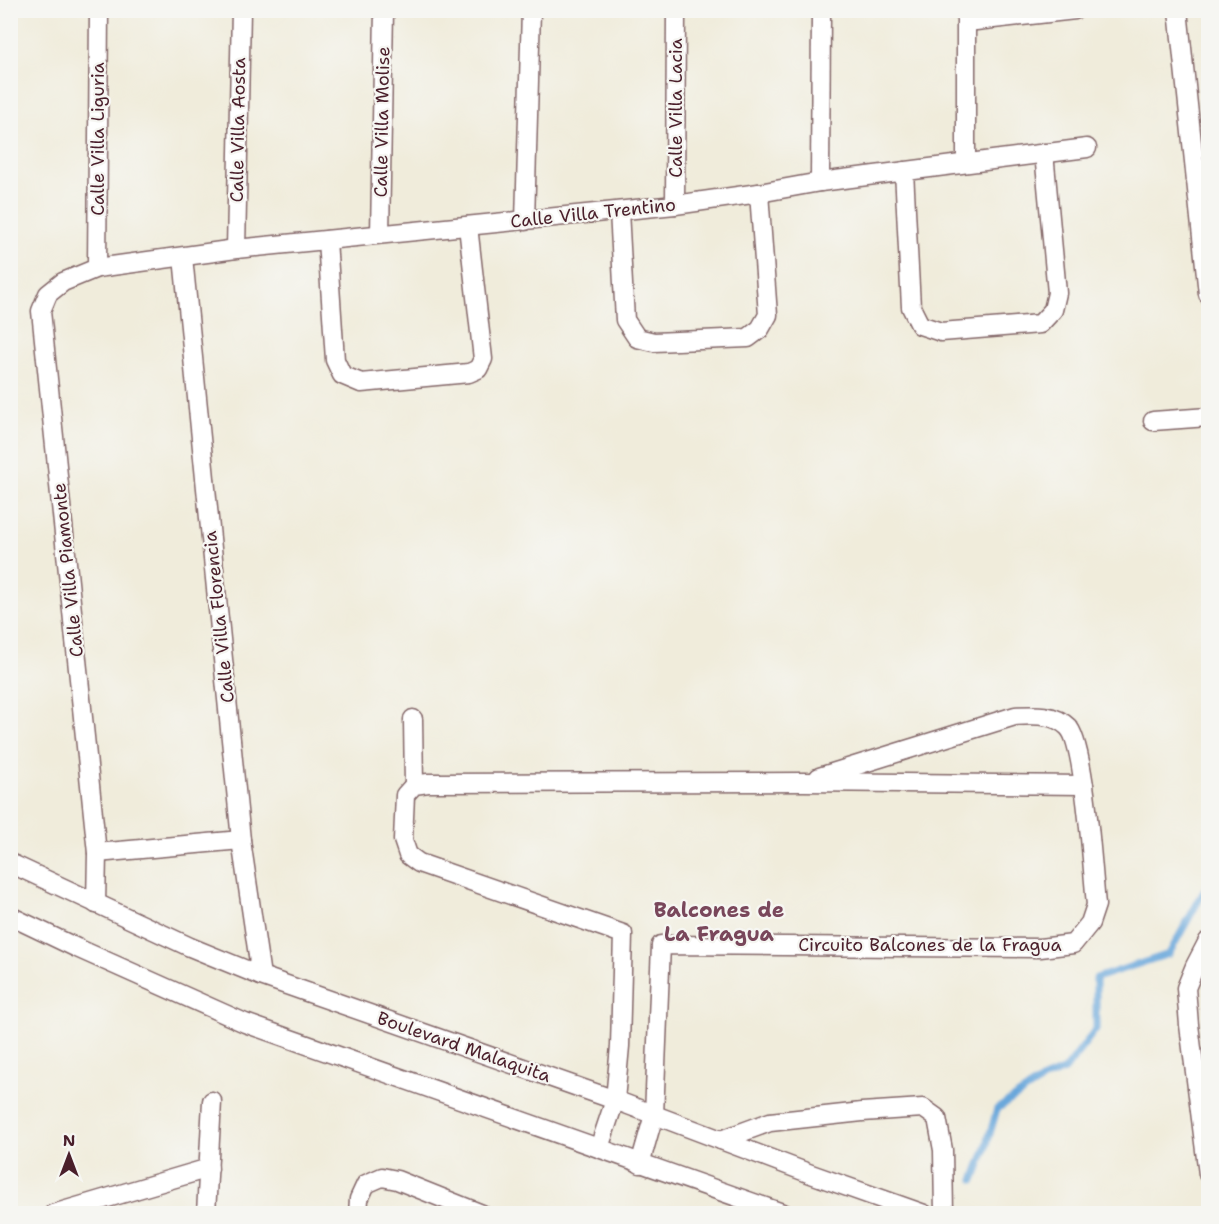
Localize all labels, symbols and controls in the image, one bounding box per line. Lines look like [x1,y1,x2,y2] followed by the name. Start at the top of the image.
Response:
[664,38,688,178] street label: Calle Villa Lacia
[369,46,395,198] street label: Calle Villa Molise
[225,57,251,203] street label: Calle Villa Aosta
[86,62,110,216] street label: Calle Villa Liguria
[509,192,677,234] street label: Calle Villa Trentino
[47,482,89,658] street label: Calle Villa Piamonte
[198,530,240,704] street label: Calle Villa Florencia
[654,896,784,948] district label: Balcones de La Fragua
[798,933,1062,957] street label: Circuito Balcones de la Fragua
[374,1006,554,1088] street label: Boulevard Malaquita
[39,1125,99,1185] north arrow
[63,1130,75,1151] text: N

